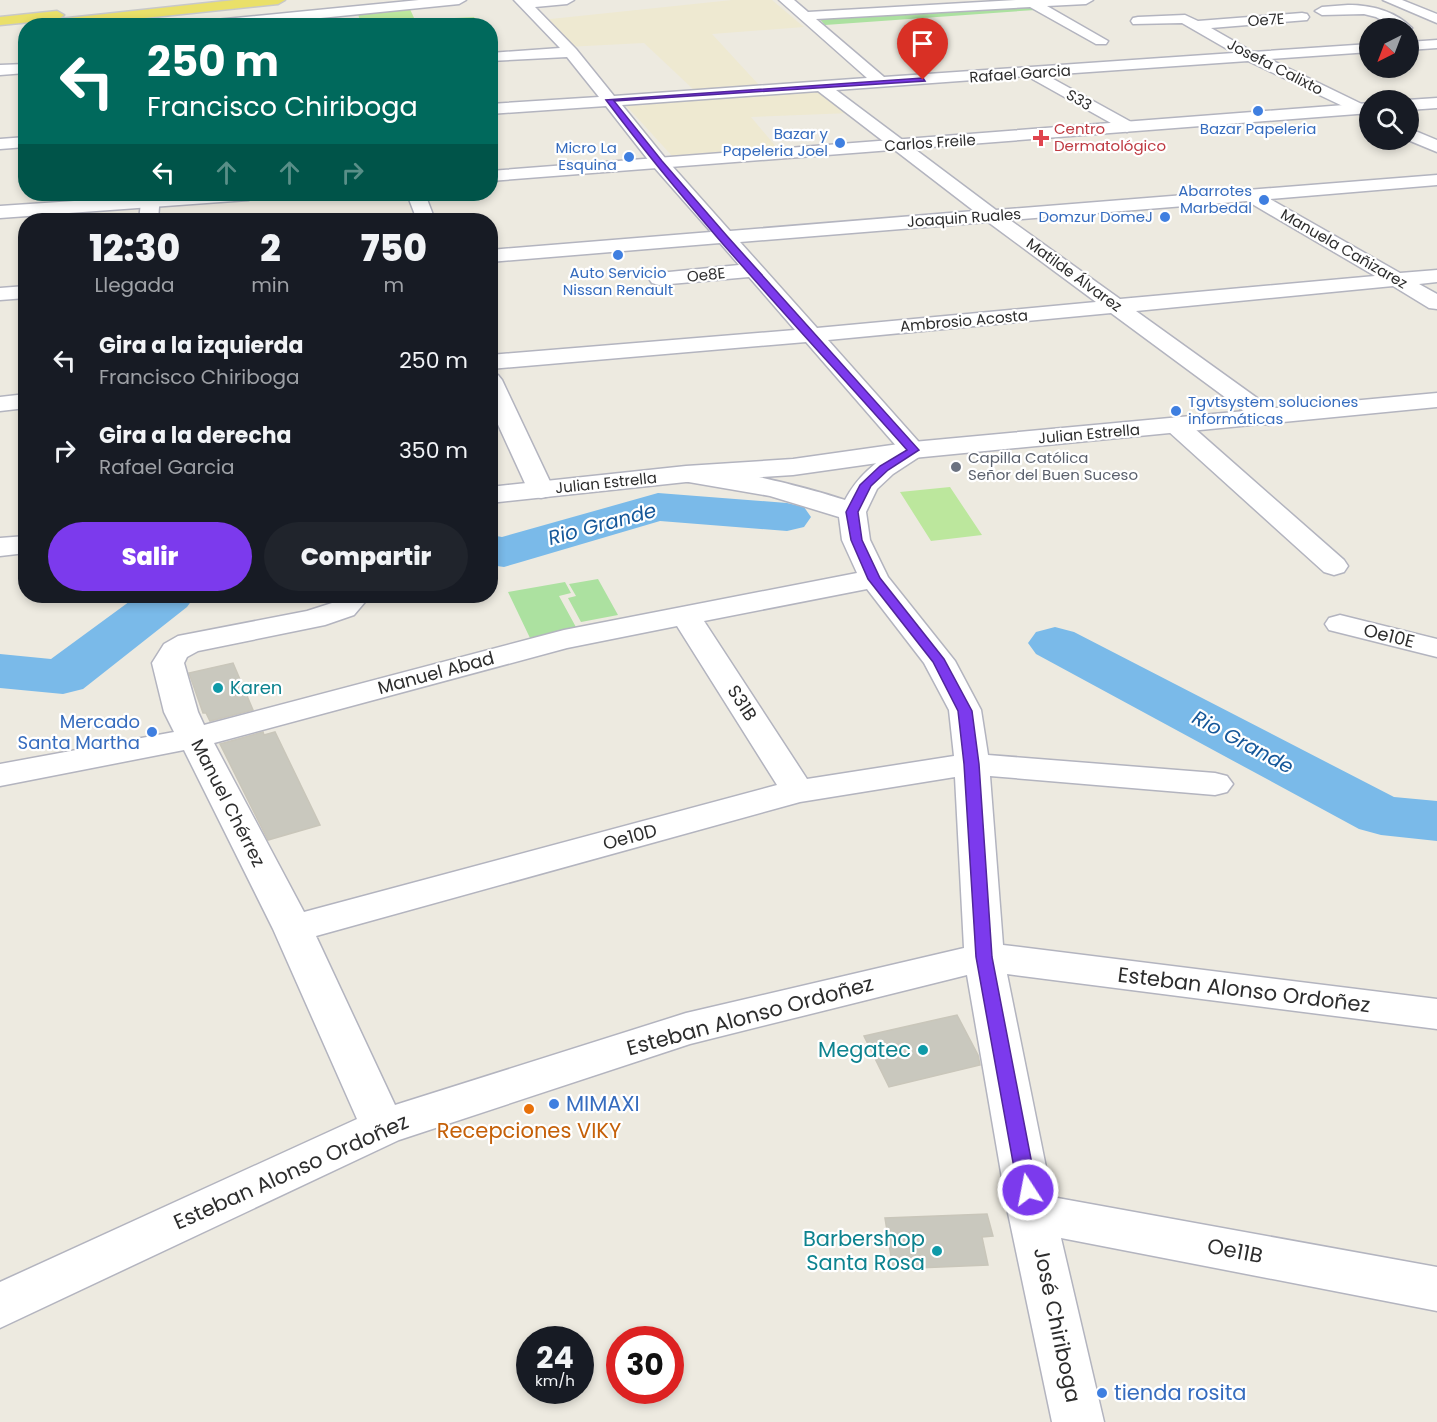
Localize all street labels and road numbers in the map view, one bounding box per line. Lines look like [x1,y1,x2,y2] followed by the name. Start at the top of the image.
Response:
[1247,8,1285,31] street label: Oe7E
[1224,33,1327,100] street label: Josefa Calixto
[969,59,1071,88] street label: Rafael Garcia
[1063,84,1096,115] street label: S33
[884,129,976,156] street label: Carlos Freile
[906,203,1022,232] street label: Joaquin Ruales
[1277,204,1412,294] street label: Manuela Cañizarez
[1022,233,1126,317] street label: Matilde Álvarez
[686,262,726,287] street label: Oe8E
[899,304,1029,337] street label: Ambrosio Acosta
[1037,419,1141,448] street label: Julian Estrella
[554,467,658,498] street label: Julian Estrella
[1361,617,1417,654] street label: Oe10E
[375,645,497,700] street label: Manuel Abad
[722,680,763,725] street label: S31B
[185,735,271,871] street label: Manuel Chérrez
[600,817,660,856] street label: Oe10D
[1116,960,1372,1019] street label: Esteban Alonso Ordoñez
[623,969,876,1062] street label: Esteban Alonso Ordoñez
[169,1107,413,1236] street label: Esteban Alonso Ordoñez
[1205,1231,1265,1270] street label: Oe11B
[1027,1245,1088,1405] street label: José Chiriboga

